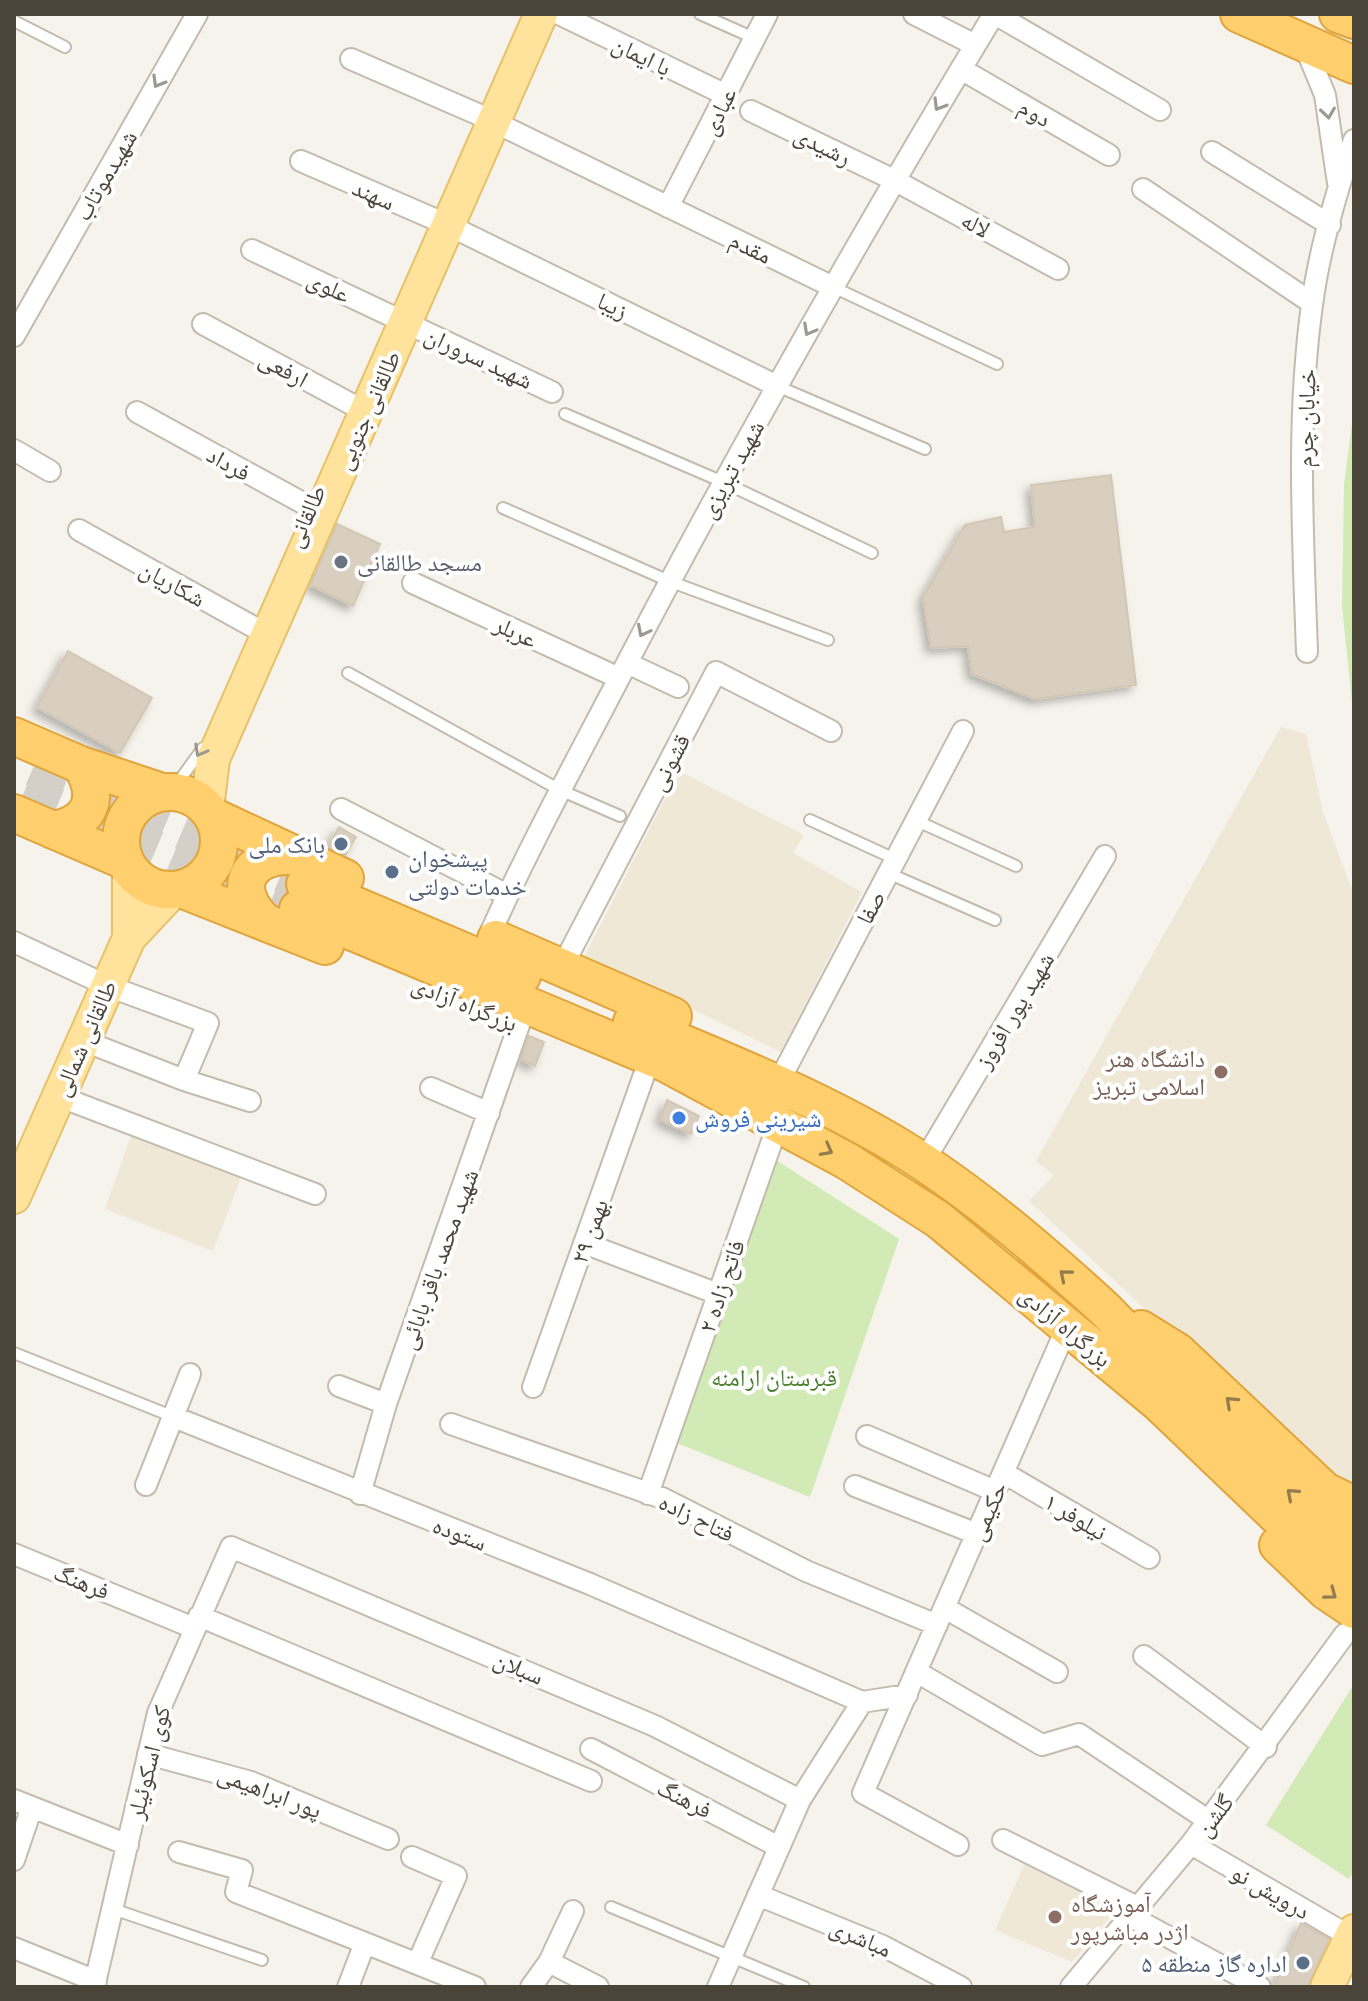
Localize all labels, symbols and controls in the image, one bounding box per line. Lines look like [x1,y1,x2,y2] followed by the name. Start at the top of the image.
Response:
[606,25,678,85] street label: با ایمان
[152,73,168,88] one-way arrow
[691,81,745,141] street label: عبادی
[1012,88,1058,136] street label: دوم
[933,96,949,111] one-way arrow
[1319,106,1336,119] one-way arrow
[788,116,858,174] street label: رشیدی
[64,123,146,227] street label: شهیدموتاب
[347,169,401,219] street label: سهند
[955,201,997,247] street label: لاله
[724,221,778,273] street label: مقدم
[301,260,357,312] street label: علوی
[591,282,635,328] street label: زیبا
[419,316,539,398] street label: شهید سروران
[803,321,819,336] one-way arrow
[253,340,315,396] street label: ارفعی
[325,345,409,475] street label: طالقانی جنوبی
[1285,368,1325,468] street label: خیابان چرم
[689,413,773,525] street label: شهید تبریزی
[200,436,258,490] street label: فرداد
[275,479,335,553] street label: طالقانی
[357,544,482,580] place label: مسجد طالقانی
[133,550,213,616] street label: شکاریان
[332,553,350,571] marker: مسجد طالقانی
[488,605,544,657] street label: عربلر
[638,623,653,638] one-way arrow
[639,727,699,797] street label: قشونی
[195,743,210,757] one-way arrow
[249,826,325,862] place label: بانک ملی
[332,835,350,853] marker: بانک ملی
[408,840,527,904] place label: پیشخوان خدمات دولتی
[383,863,401,881] marker: پیشخوان خدمات دولتی
[846,883,894,931] street label: صفا
[965,945,1063,1076] street label: شهید پور افروز
[407,965,523,1041] street label: بزرگراه آزادی
[42,974,126,1102] street label: طالقانی شمالی
[1092,1040,1205,1104] place label: دانشگاه هنر اسلامی تبریز
[1212,1063,1230,1081] marker: دانشگاه هنر اسلامی تبریز
[695,1100,821,1136] place label: شیرینی فروش
[670,1109,688,1127] marker: شیرینی فروش
[818,1141,833,1156] one-way arrow
[389,1164,487,1354] street label: شهید محمد باقر بابائی
[561,1194,617,1268] street label: ۲۹ بهمن
[688,1235,754,1337] street label: فاتح زاده ۲
[1060,1270,1074,1285] one-way arrow
[1012,1276,1120,1376] street label: بزرگراه آزادی
[711,1359,837,1395] park label: قبرستان ارامنه
[1226,1396,1240,1411] one-way arrow
[958,1476,1016,1546] street label: حکیمی
[653,1483,741,1551] street label: فتاح زاده
[1037,1483,1115,1549] street label: نیلوفر ۱
[1287,1489,1301,1504] one-way arrow
[428,1506,492,1560] street label: ستوده
[49,1554,115,1608] street label: فرهنگ
[1322,1584,1337,1598] one-way arrow
[488,1640,550,1694] street label: سبلان
[116,1701,179,1824] street label: کوی اسکوئیلر
[213,1755,327,1827] street label: پور ابراهیمی
[651,1769,719,1827] street label: فرهنگ
[1186,1786,1242,1844] street label: گلشن
[1225,1854,1317,1928] street label: درویش نو
[1070,1885,1189,1949] place label: آموزشگاه اژدر مباشرپور
[824,1908,898,1966] street label: مباشری
[1046,1908,1064,1926] marker: آموزشگاه اژدر مباشرپور
[1141,1945,1287,1981] place label: اداره گاز منطقه ۵
[1294,1954,1312,1972] marker: اداره گاز منطقه ۵

